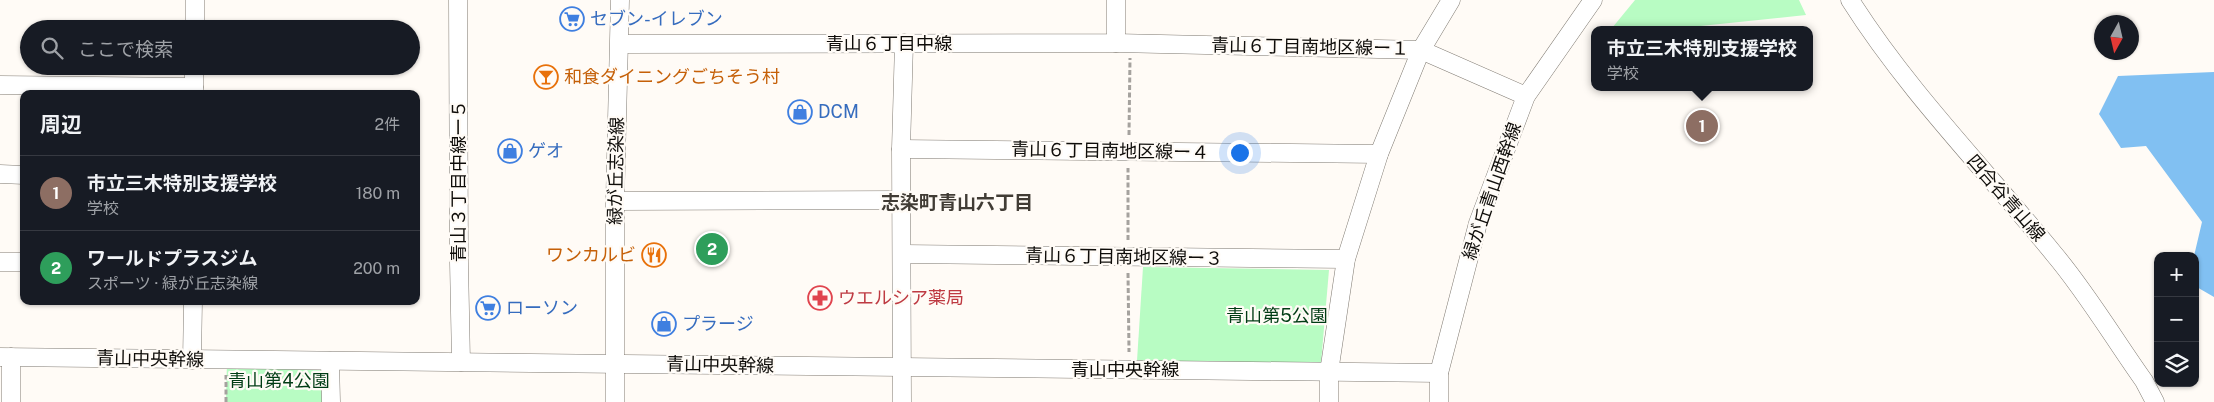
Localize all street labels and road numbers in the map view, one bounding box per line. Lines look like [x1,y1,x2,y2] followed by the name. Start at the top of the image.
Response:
[826,33,952,54] street label: 青山６丁目中線
[1211,34,1409,59] street label: 青山６丁目南地区線ー１
[448,100,469,262] street label: 青山３丁目中線ー５
[604,117,627,225] street label: 緑が丘志染線
[1458,119,1525,262] street label: 緑が丘青山西幹線
[1011,138,1209,163] street label: 青山６丁目南地区線ー４
[1963,150,2050,245] street label: 四合谷青山線
[1025,244,1223,269] street label: 青山６丁目南地区線ー３
[96,347,204,370] street label: 青山中央幹線
[666,353,774,376] street label: 青山中央幹線
[1071,359,1179,380] street label: 青山中央幹線

